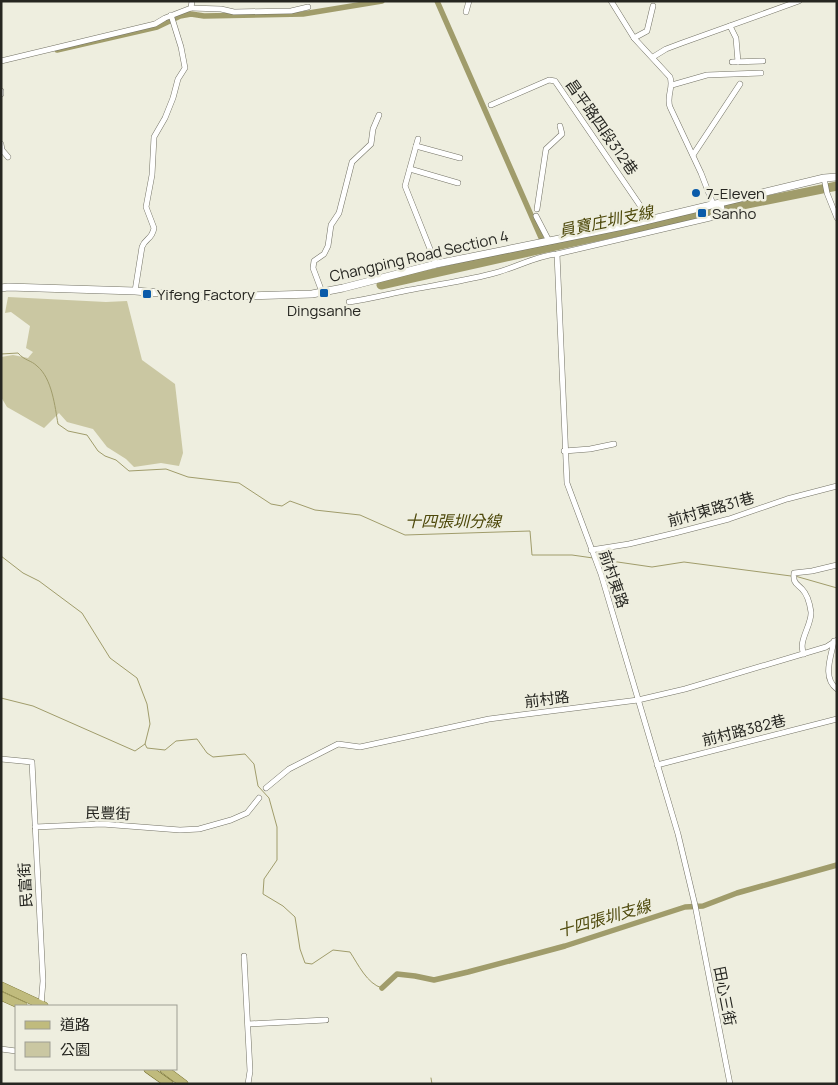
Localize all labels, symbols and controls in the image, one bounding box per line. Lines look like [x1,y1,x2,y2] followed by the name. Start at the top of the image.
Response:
[561,75,643,179] street label: 昌平路四段312巷
[706,183,765,204] place label: 7-Eleven
[690,187,702,199] marker: 7-Eleven
[557,200,657,242] water label: 員寶庄圳支線
[712,203,756,224] place label: Sanho
[696,207,708,219] marker: Sanho
[328,225,511,287] street label: Changping Road Section 4
[157,284,255,305] place label: Yifeng Factory
[318,287,330,299] marker: Dingsanhe
[141,288,153,300] marker: Yifeng Factory
[287,300,361,321] place label: Dingsanhe
[665,487,757,531] street label: 前村東路31巷
[405,510,503,532] water label: 十四張圳分線
[594,547,634,611] street label: 前村東路
[523,686,571,712] street label: 前村路
[700,709,788,751] street label: 前村路382巷
[85,802,131,824] street label: 民豐街
[13,862,37,908] street label: 民富街
[555,894,655,942] water label: 十四張圳支線
[709,965,741,1027] street label: 田心三街
[15,1005,178,1070] legend
[60,1014,90,1035] text: 道路
[60,1039,90,1060] text: 公園

